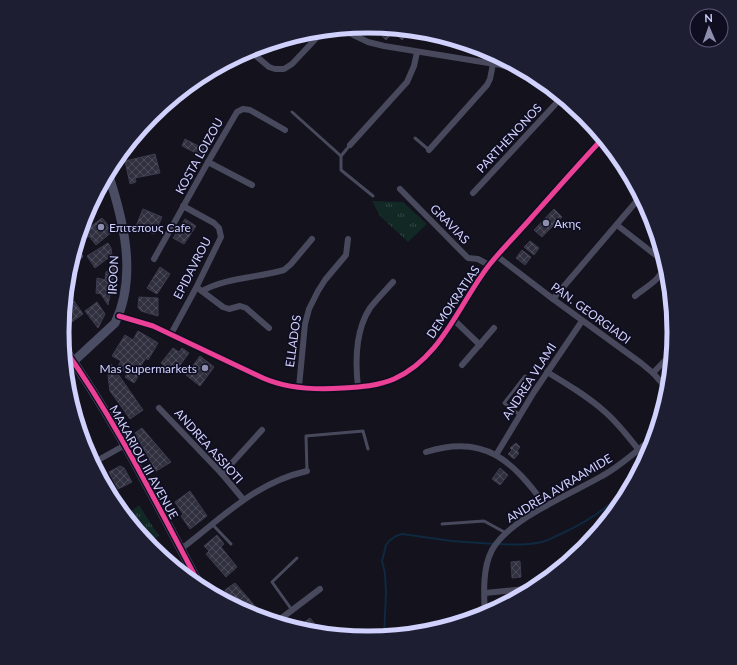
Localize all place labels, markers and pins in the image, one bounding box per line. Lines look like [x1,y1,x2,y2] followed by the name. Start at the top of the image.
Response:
[554,216,581,231] place label: Ακης
[541,218,551,228] marker: Ακης
[109,220,191,235] place label: Επιτεπους Cafe
[96,222,106,232] marker: Επιτεπους Cafe
[100,361,197,376] place label: Mas Supermarkets
[200,363,210,373] marker: Mas Supermarkets

